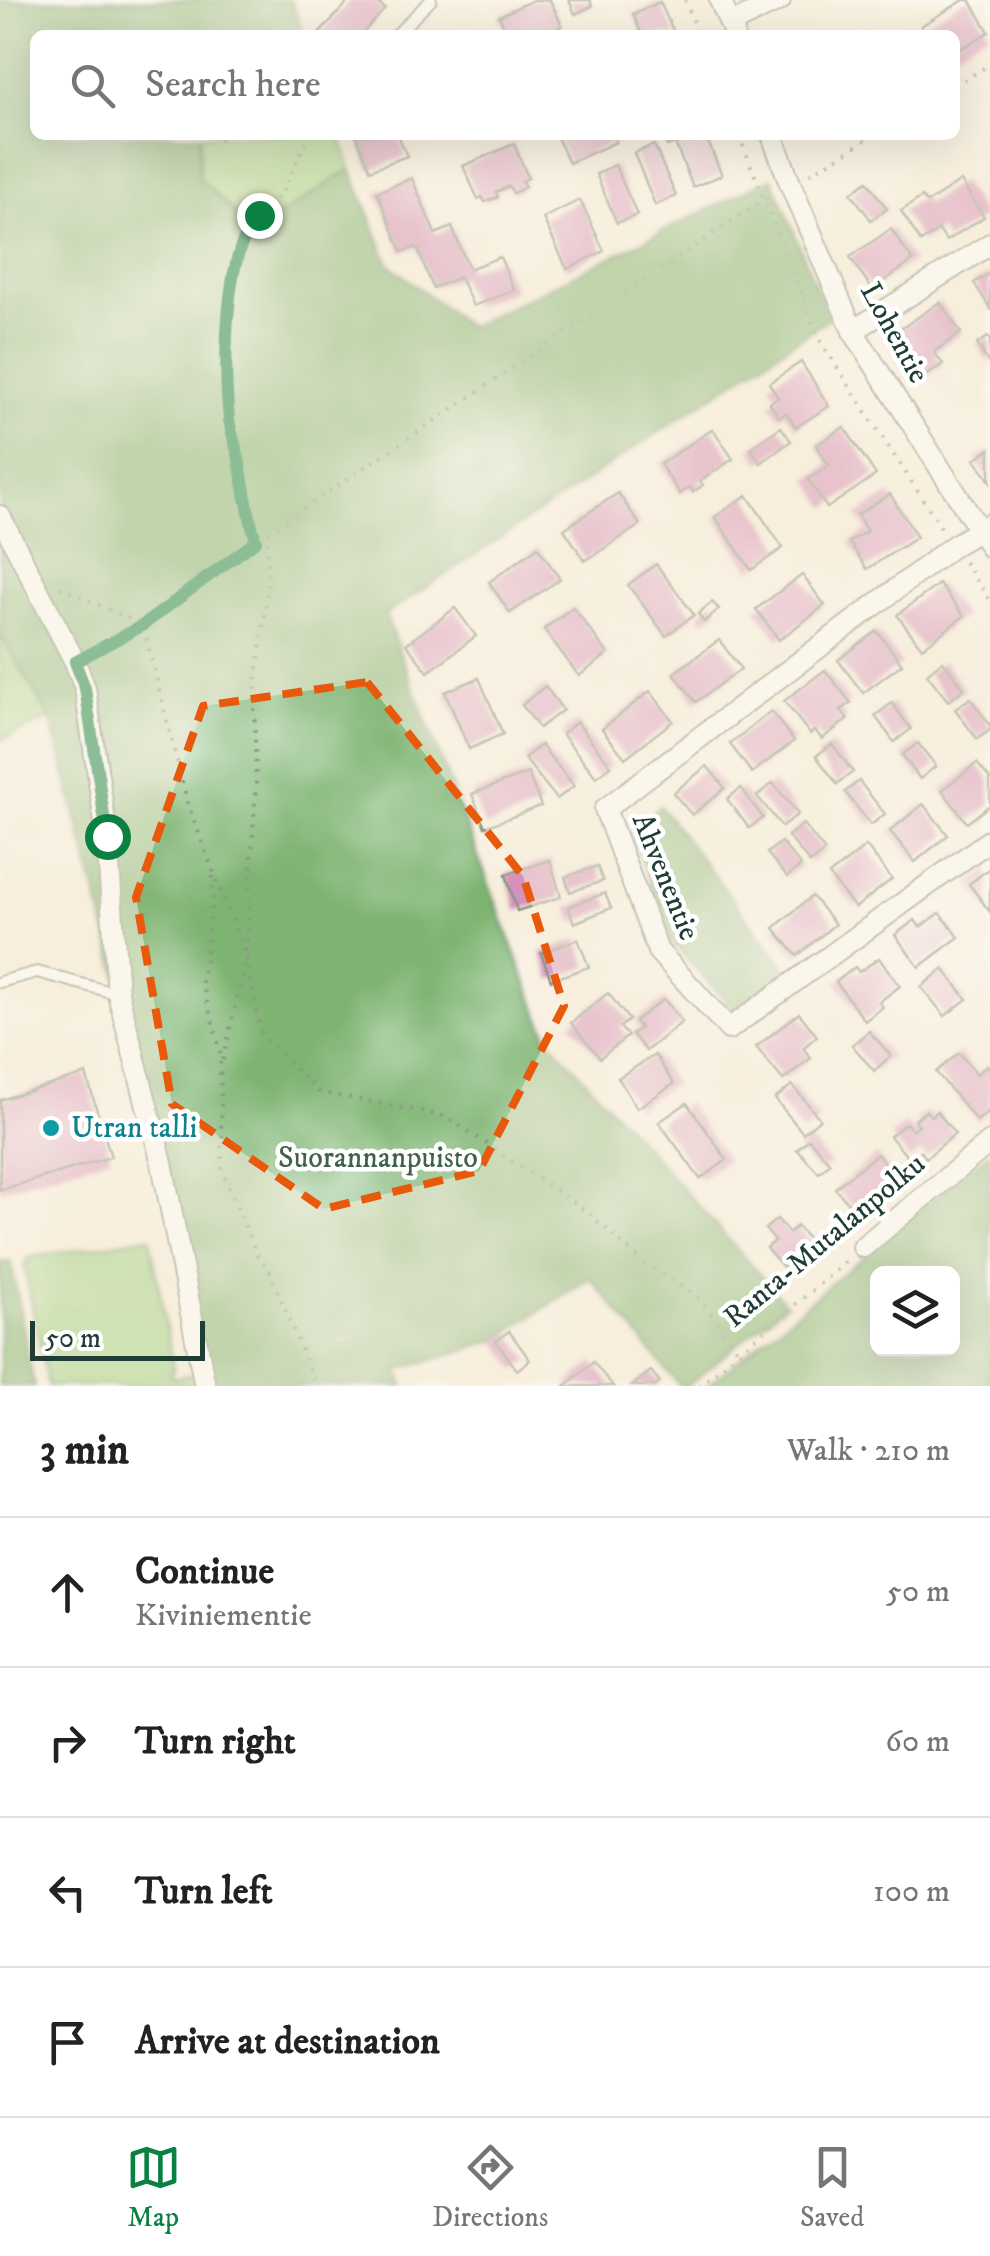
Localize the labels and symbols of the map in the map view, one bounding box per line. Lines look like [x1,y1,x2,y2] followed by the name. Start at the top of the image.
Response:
[237,193,283,239] route end
[851,276,937,390] street label: Lohentie
[623,808,707,946] street label: Ahvenentie
[85,814,131,860] route start
[71,1110,197,1147] place label: Utran talli
[40,1117,62,1139] marker: Utran talli
[278,1140,478,1177] park label: Suorannanpuisto
[717,1146,933,1336] street label: Ranta-Mutalanpolku
[30,1316,205,1360] scale bar

